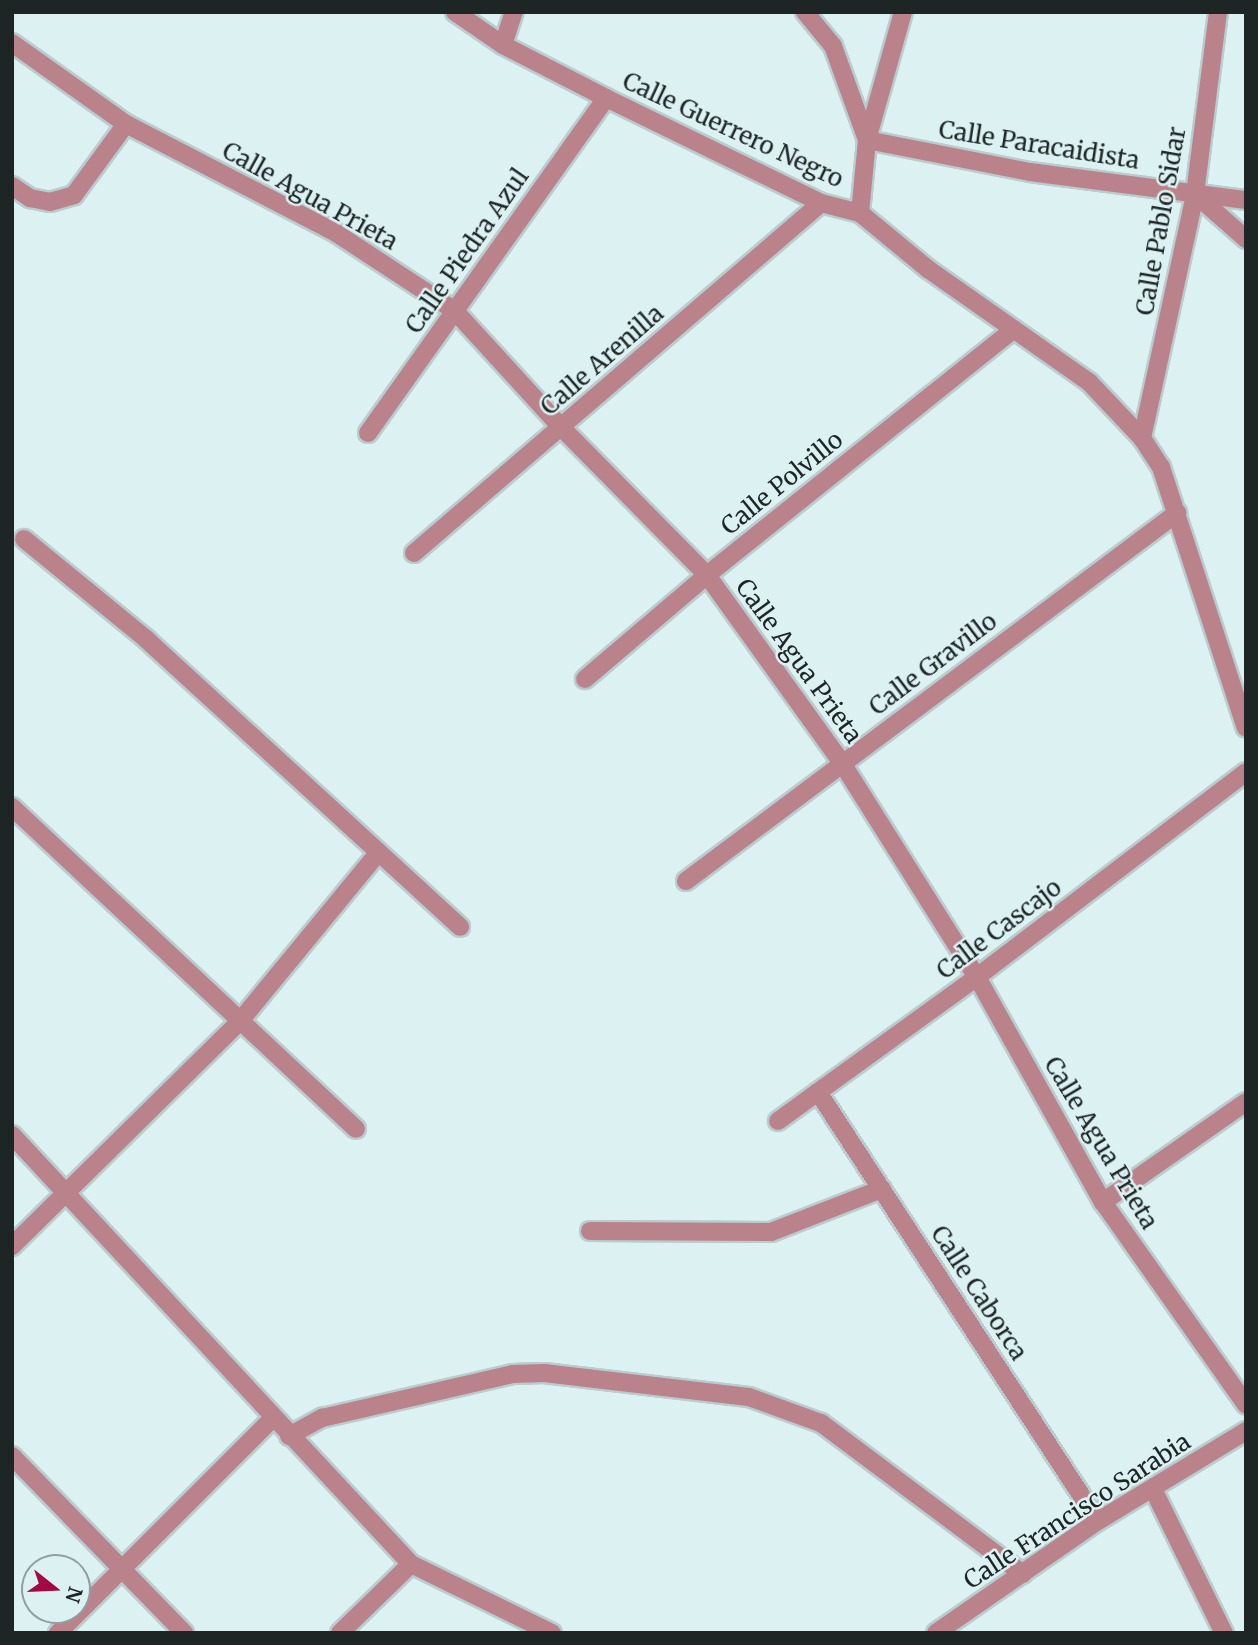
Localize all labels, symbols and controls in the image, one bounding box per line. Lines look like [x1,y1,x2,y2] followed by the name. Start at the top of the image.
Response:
[618,66,848,194] street label: Calle Guerrero Negro
[937,115,1141,175] street label: Calle Paracaidista
[1130,125,1192,317] street label: Calle Pablo Sidar
[217,136,403,256] street label: Calle Agua Prieta
[399,163,535,339] street label: Calle Piedra Azul
[535,299,669,421] street label: Calle Arenilla
[715,425,849,541] street label: Calle Polvillo
[730,573,868,749] street label: Calle Agua Prieta
[864,607,1002,721] street label: Calle Gravillo
[931,873,1067,985] street label: Calle Cascajo
[1038,1052,1164,1234] street label: Calle Agua Prieta
[925,1220,1033,1366] street label: Calle Caborca
[958,1427,1196,1595] street label: Calle Francisco Sarabia
[21,1554,91,1624] north arrow
[60,1584,88,1606] text: N

